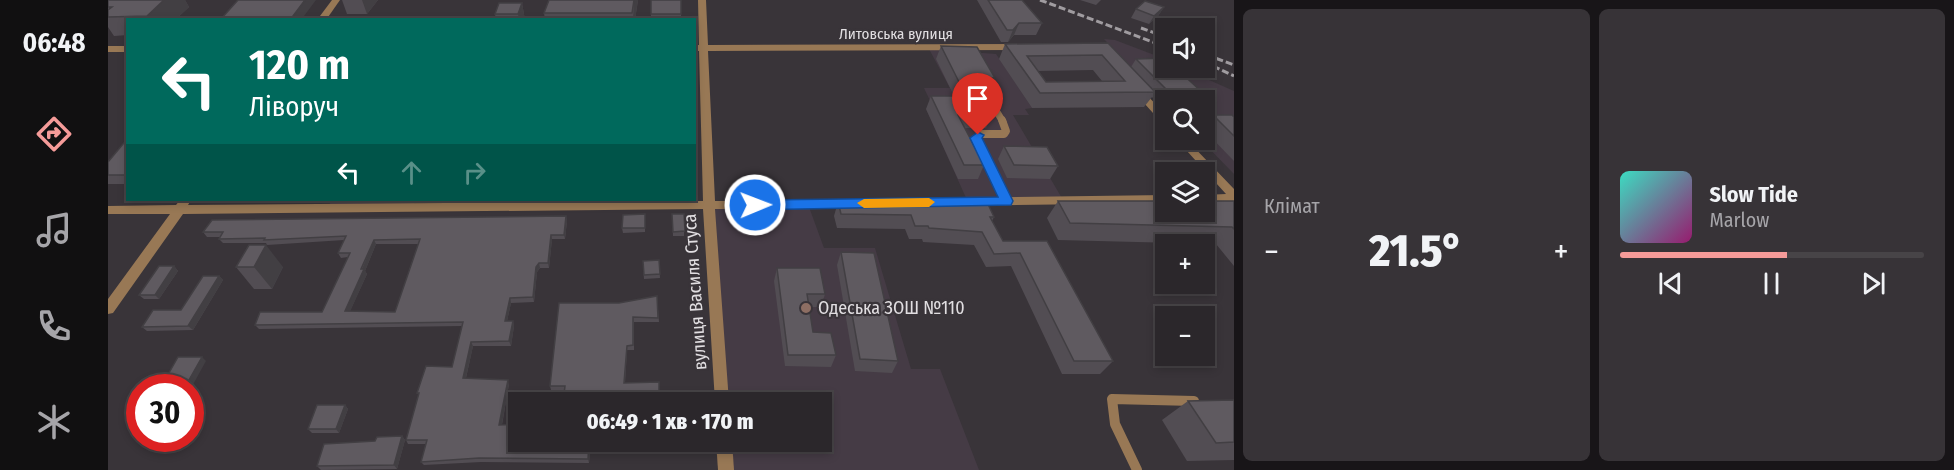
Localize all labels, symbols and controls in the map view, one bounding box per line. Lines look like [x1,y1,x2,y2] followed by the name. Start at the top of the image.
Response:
[1155,18,1215,366] map controls
[1155,18,1215,78] button: sound
[839,25,953,43] street label: Литовська вулиця
[22,27,86,59] text: 06:48
[249,40,350,90] text: 120 m
[150,42,228,120] icon: left
[952,73,1003,135] pin
[961,82,994,115] icon: arrive
[1155,90,1215,150] button: search
[249,91,339,123] text: Ліворуч
[33,113,75,155] icon: directions
[332,156,365,189] icon: left
[395,156,428,189] icon: ahead
[458,156,491,189] icon: right
[1155,162,1215,222] button: layers
[723,173,787,237] position arrow
[1710,181,1798,208] text: Slow Tide
[1264,194,1320,218] text: Клімат
[1710,208,1769,232] text: Marlow
[33,209,75,251] icon: music
[679,213,711,371] street label: вулиця Василя Стуса
[1369,224,1463,278] text: 21.5°
[1264,232,1279,272] text: −
[1553,232,1568,272] text: +
[1155,234,1215,294] button: +
[1654,267,1687,300] icon: previous
[1755,267,1788,300] icon: pause
[1857,267,1890,300] icon: next
[818,297,965,319] place label: Одеська ЗОШ №110
[799,301,813,315] marker: Одеська ЗОШ №110
[33,305,75,347] icon: phone
[1155,306,1215,366] button: −
[126,374,204,452] speed limit sign: 30
[33,401,75,443] icon: climate
[586,408,754,435] text: 06:49 · 1 хв · 170 m

